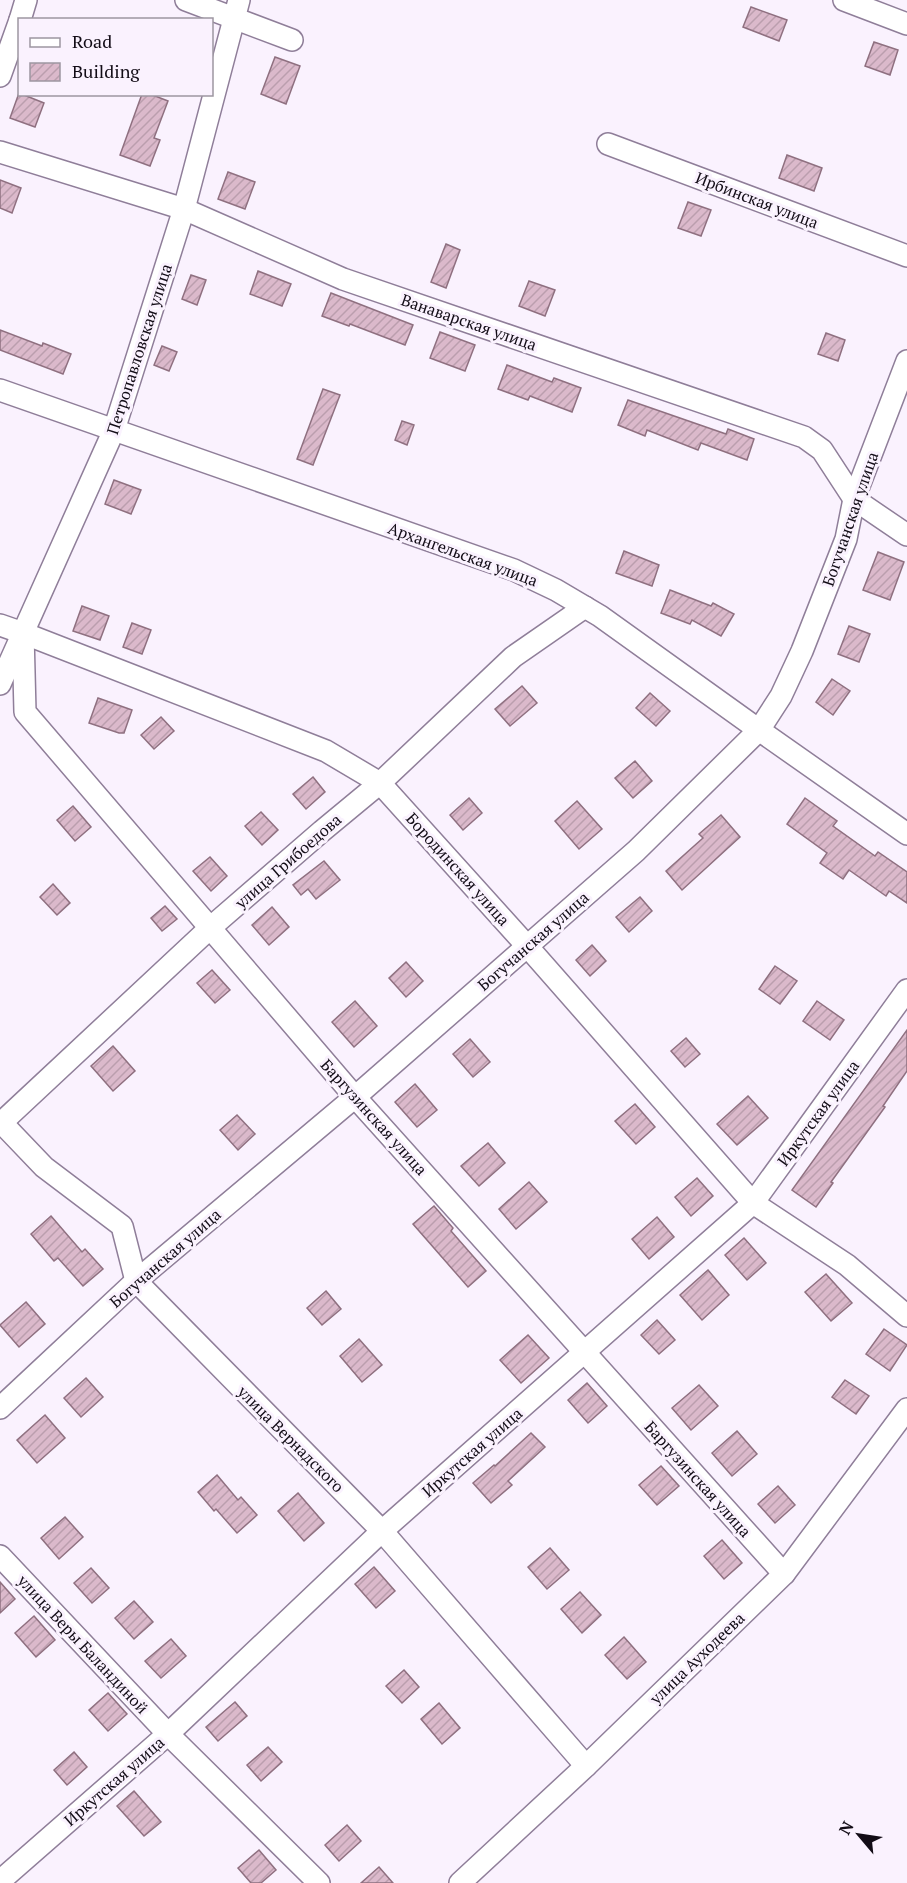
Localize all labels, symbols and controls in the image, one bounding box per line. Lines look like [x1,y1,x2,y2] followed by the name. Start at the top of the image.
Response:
[18,18,213,96] legend
[72,29,112,53] text: Road
[72,59,140,83] text: Building
[692,166,822,234] street label: Ирбинская улица
[101,261,177,437] street label: Петропавловская улица
[398,288,540,356] street label: Ванаварская улица
[817,449,883,589] street label: Богучанская улица
[385,517,541,591] street label: Архангельская улица
[401,808,515,930] street label: Бородинская улица
[229,809,346,914] street label: улица Грибоедова
[473,886,593,996] street label: Богучанская улица
[316,1054,432,1180] street label: Баргузинская улица
[772,1055,864,1171] street label: Иркутская улица
[105,1203,225,1313] street label: Богучанская улица
[232,1380,349,1497] street label: улица Вернадского
[417,1402,527,1502] street label: Иркутская улица
[640,1416,756,1542] street label: Баргузинская улица
[12,1569,153,1718] street label: улица Веры Баландиной
[644,1607,749,1710] street label: улица Ауходеева
[59,1731,169,1831] street label: Иркутская улица
[829,1805,889,1865] north arrow
[833,1817,858,1838] text: N

